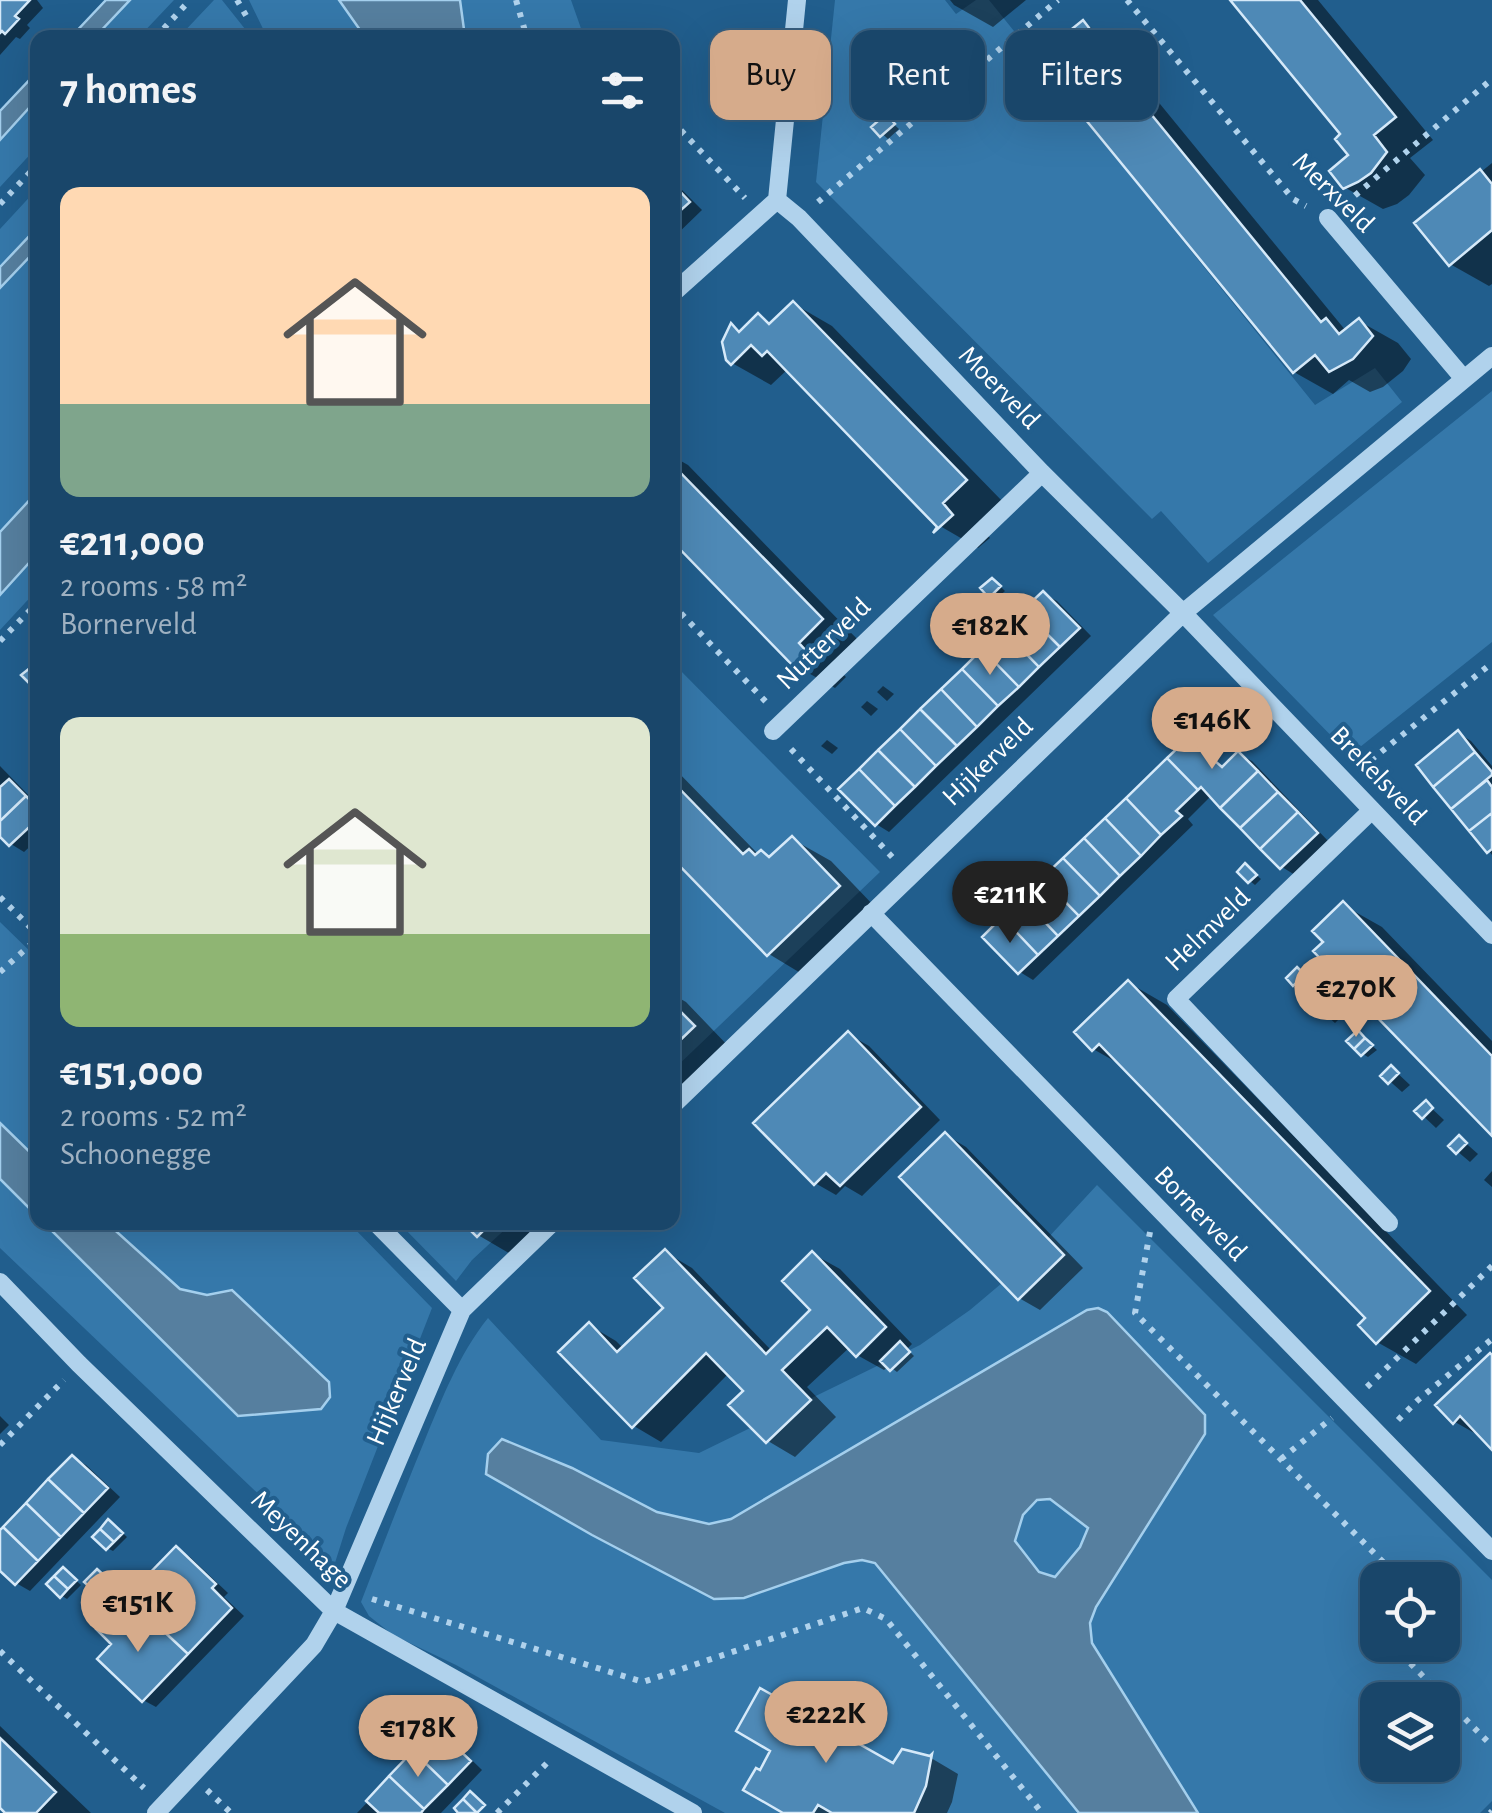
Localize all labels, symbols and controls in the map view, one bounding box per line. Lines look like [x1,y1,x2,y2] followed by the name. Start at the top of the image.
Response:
[710,30,831,120] chip: Buy
[851,30,985,120] chip: Rent
[1005,30,1158,120] chip: Filters
[595,63,650,118] icon: filters
[60,69,197,111] text: 7 homes
[1287,148,1379,238] street label: Merxveld
[265,252,445,432] icon: home
[953,341,1045,435] street label: Moerveld
[60,521,205,563] text: €211,000
[60,570,247,602] text: 2 rooms · 58 m²
[772,593,876,695] street label: Nutterveld
[920,593,1060,678] pin: €182K
[60,608,197,640] text: Bornerveld
[952,609,1028,641] text: €182K
[1142,687,1282,772] pin: €146K
[1174,703,1250,735] text: €146K
[937,712,1039,812] street label: Hijkerveld
[1325,721,1431,831] street label: Brekelsveld
[265,782,445,962] icon: home
[940,861,1080,946] pin: €211K
[974,877,1046,909] text: €211K
[1160,883,1256,977] street label: Helmveld
[1286,955,1426,1040] pin: €270K
[1316,971,1396,1003] text: €270K
[60,1051,203,1093] text: €151,000
[60,1100,247,1132] text: 2 rooms · 52 m²
[60,1138,211,1170] text: Schoonegge
[1148,1161,1252,1267] street label: Bornerveld
[362,1334,432,1450] street label: Hijkerveld
[245,1486,357,1594] street label: Meyenhage
[1360,1562,1460,1782] map controls
[1360,1562,1460,1662] button: locate
[68,1570,208,1655] pin: €151K
[103,1586,173,1618] text: €151K
[756,1681,896,1766] pin: €222K
[1360,1682,1460,1782] button: layers
[348,1695,488,1780] pin: €178K
[787,1697,865,1729] text: €222K
[381,1711,455,1743] text: €178K

